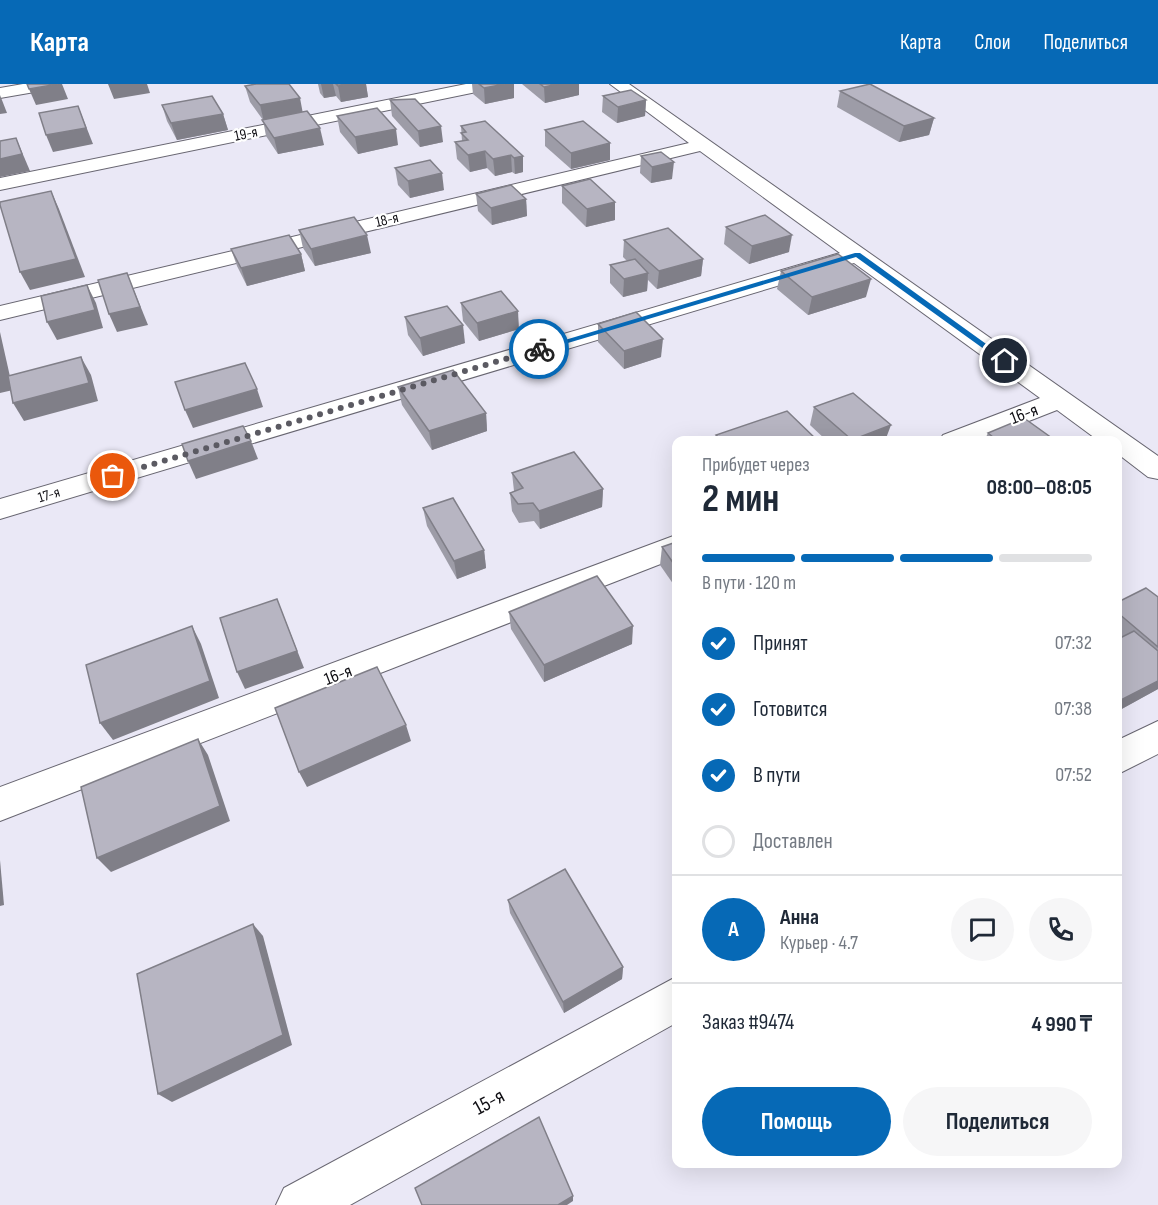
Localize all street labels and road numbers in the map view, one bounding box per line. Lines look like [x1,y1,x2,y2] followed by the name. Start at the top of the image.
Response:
[233,122,259,146] street label: 19-я
[374,208,401,232] street label: 18-я
[1007,399,1041,429] street label: 16-я
[36,483,62,507] street label: 17-я
[321,660,355,690] street label: 16-я
[469,1083,509,1121] street label: 15-я

